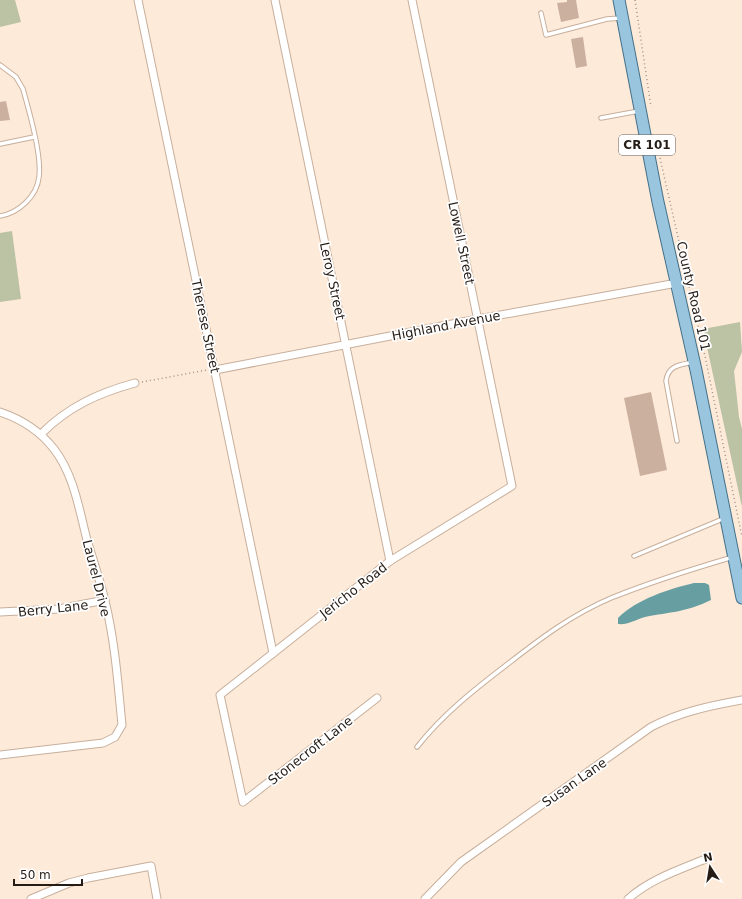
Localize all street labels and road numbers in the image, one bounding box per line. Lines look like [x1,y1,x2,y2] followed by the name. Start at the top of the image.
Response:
[619,135,675,155] road number: CR 101
[445,200,478,286] street label: Lowell Street
[674,240,713,352] street label: County Road 101
[317,241,348,321] street label: Leroy Street
[188,277,223,374] street label: Therese Street
[390,308,502,343] street label: Highland Avenue
[80,538,113,618] street label: Laurel Drive
[316,560,390,622] street label: Jericho Road
[17,597,89,620] street label: Berry Lane
[265,713,355,788] street label: Stonecroft Lane
[539,755,609,810] street label: Susan Lane

